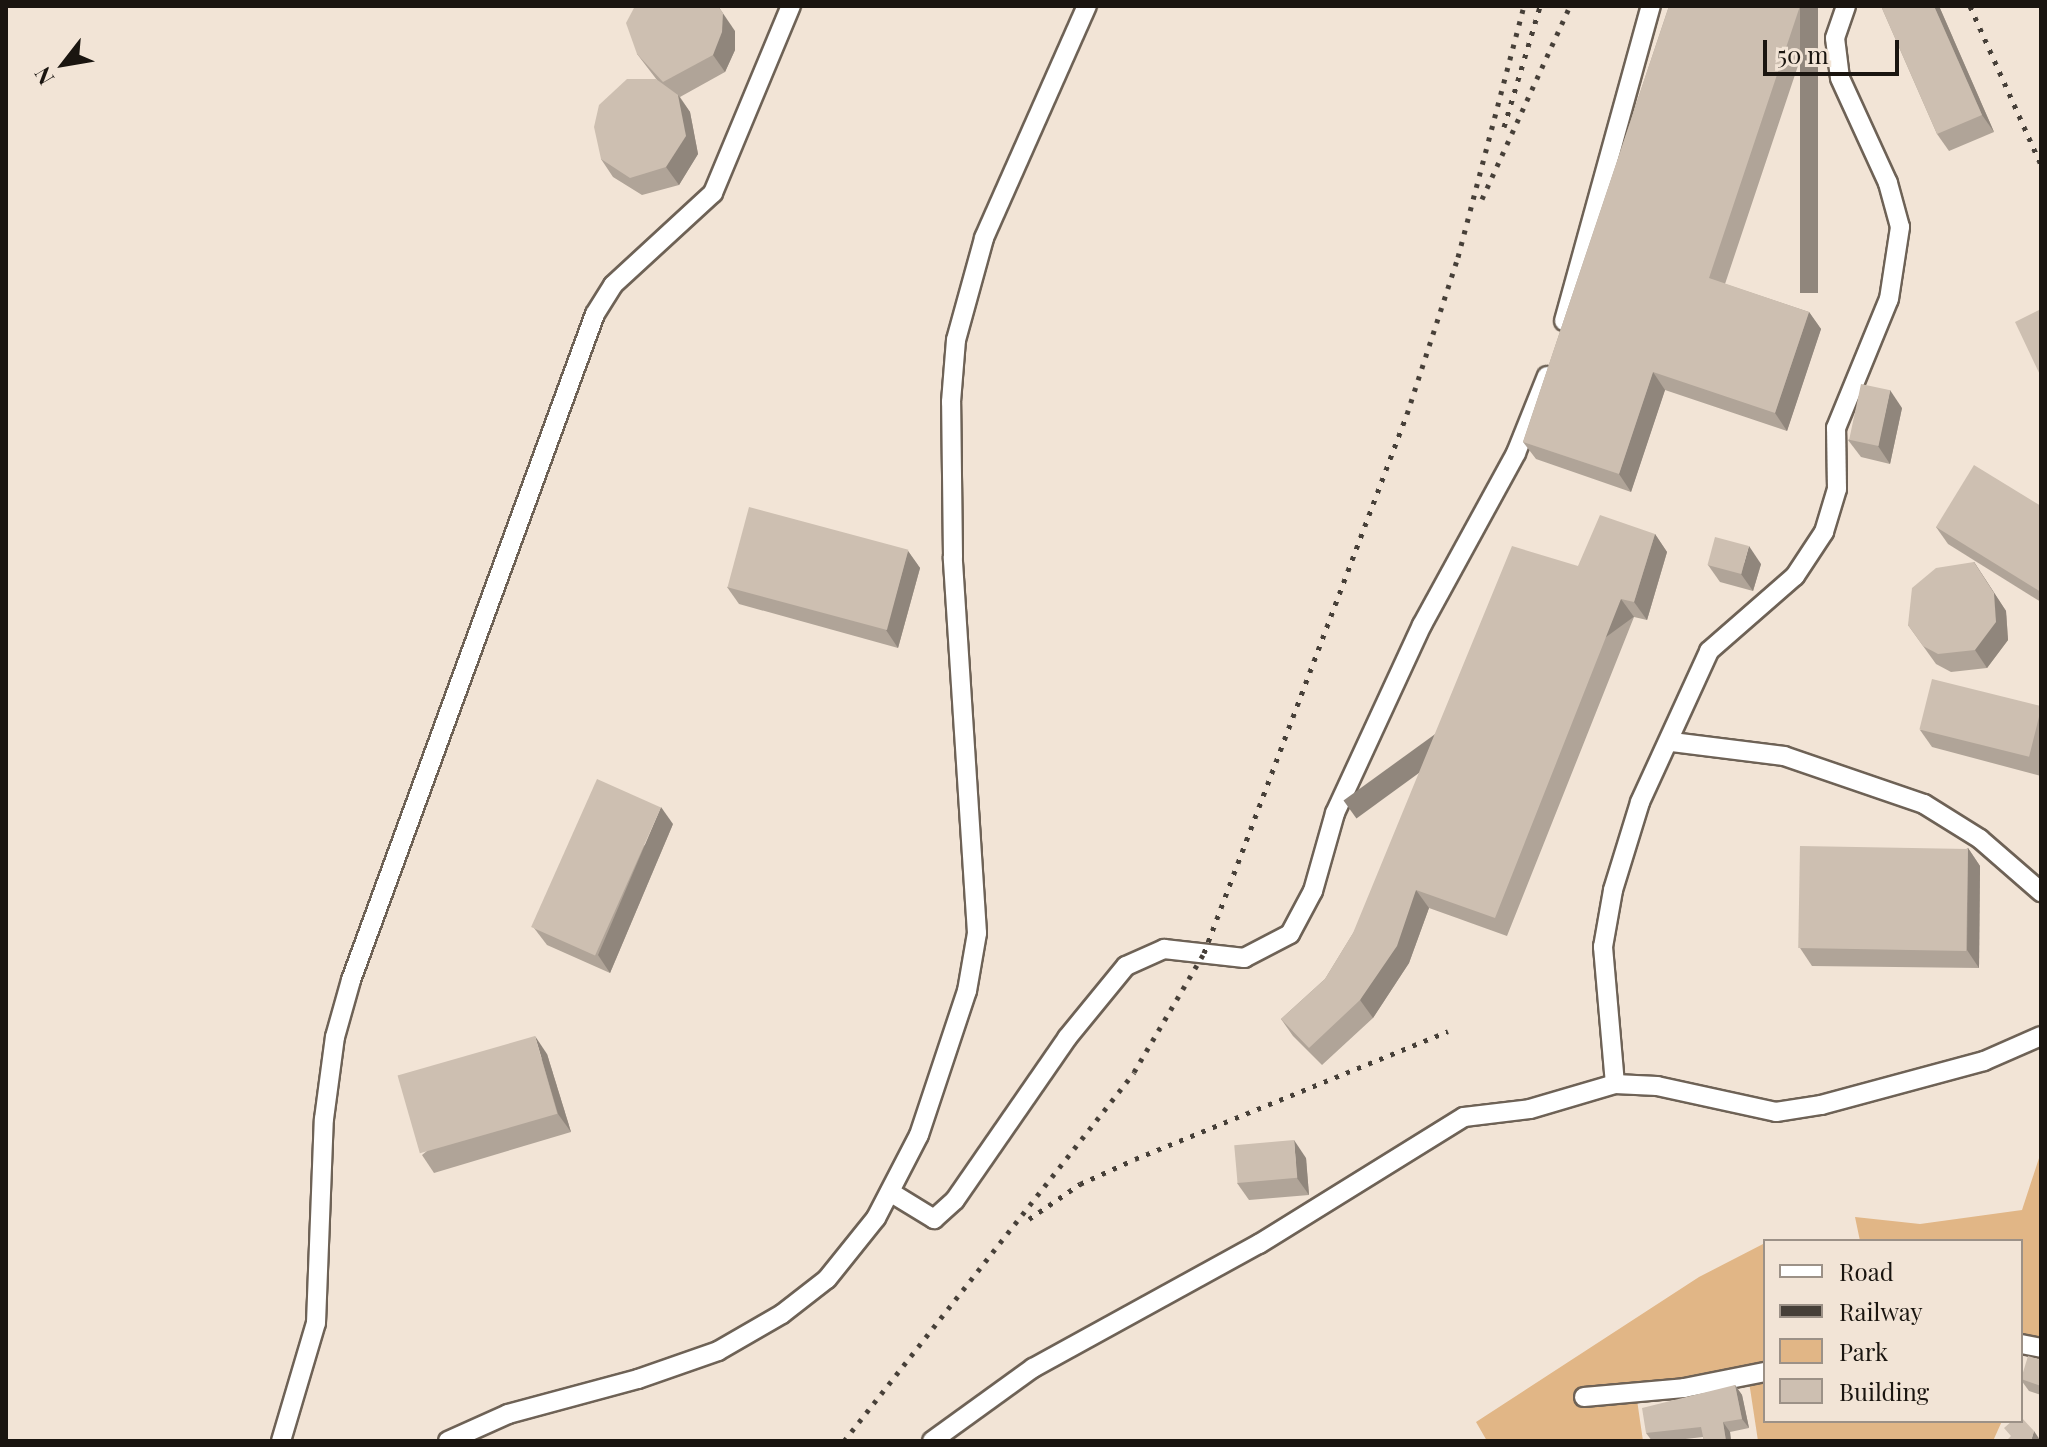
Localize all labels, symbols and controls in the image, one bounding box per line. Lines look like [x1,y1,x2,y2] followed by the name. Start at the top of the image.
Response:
[24,24,104,104] north arrow
[1767,24,1903,74] scale bar
[1777,38,1829,70] text: 50 m
[26,62,60,91] text: N
[1763,1239,2023,1423] legend
[1839,1255,1894,1287] text: Road
[1839,1295,1923,1327] text: Railway
[1839,1335,1888,1367] text: Park
[1839,1375,1929,1407] text: Building

